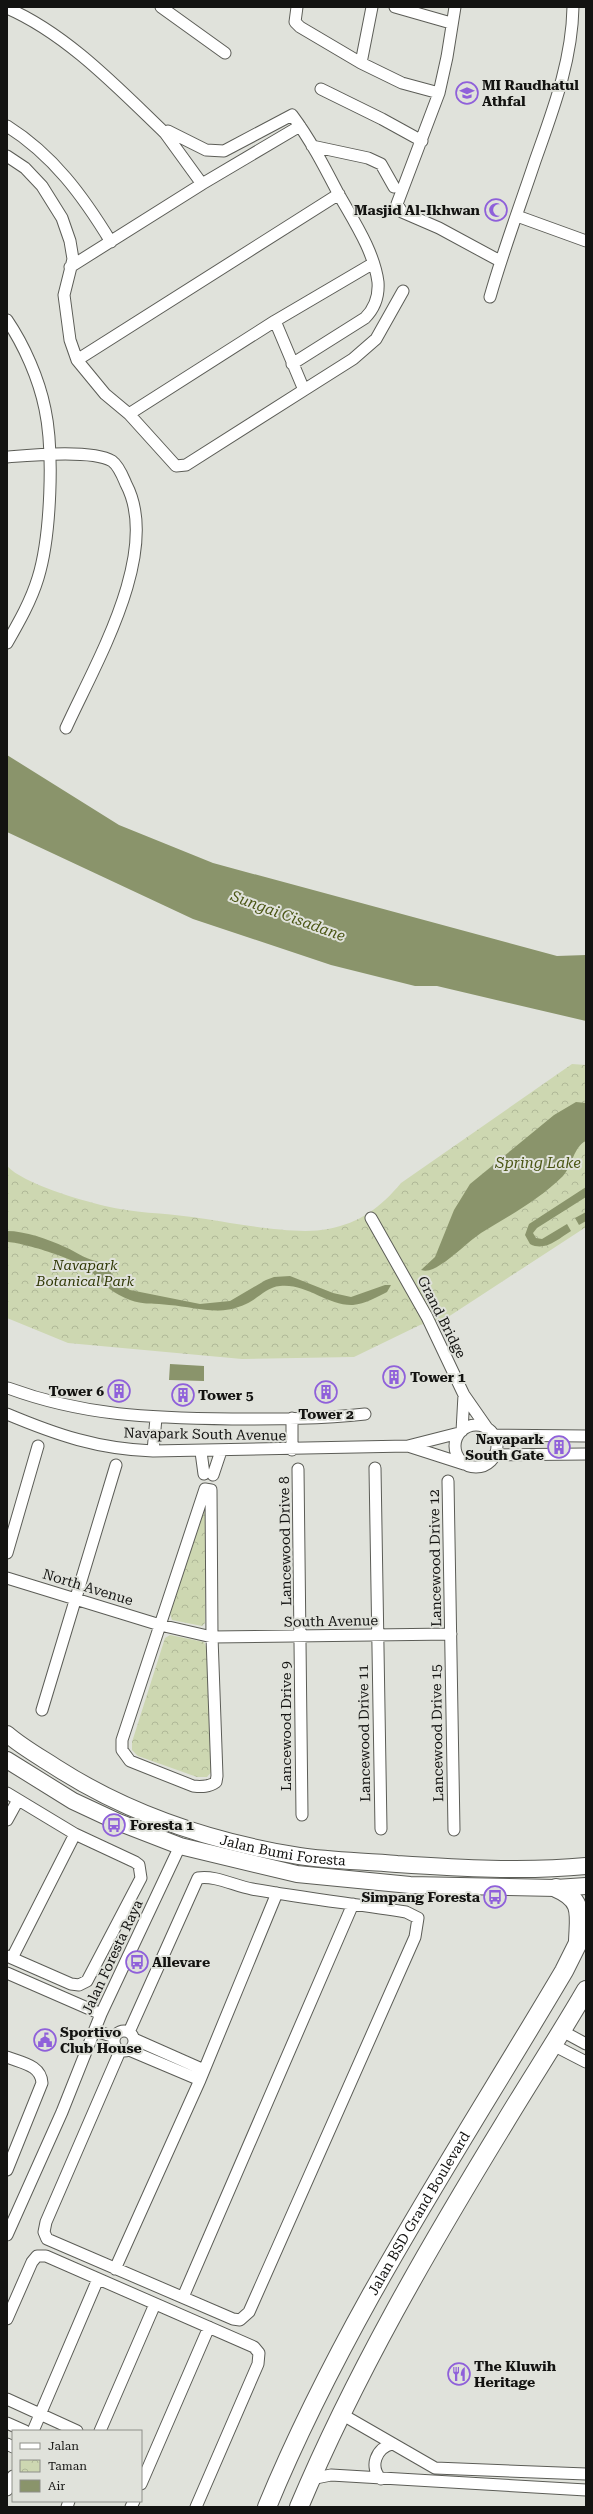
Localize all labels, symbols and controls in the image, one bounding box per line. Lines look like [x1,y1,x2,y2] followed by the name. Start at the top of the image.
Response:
[482,77,579,109] place label: MI Raudhatul Athfal
[454,80,480,106] school or university icon: MI Raudhatul Athfal
[483,197,509,223] mosque icon: Masjid Al-Ikhwan
[354,202,481,218] place label: Masjid Al-Ikhwan
[227,887,348,945] water label: Sungai Cisadane
[494,1154,581,1172] water label: Spring Lake
[35,1257,134,1289] park label: Navapark Botanical Park
[415,1273,470,1361] street label: Grand Bridge
[381,1364,407,1390] building icon: Tower 1
[410,1369,466,1385] place label: Tower 1
[106,1378,132,1404] building icon: Tower 6
[313,1379,339,1405] building icon: Tower 2
[170,1382,196,1408] building icon: Tower 5
[48,1383,104,1399] place label: Tower 6
[198,1387,254,1403] place label: Tower 5
[298,1406,354,1422] place label: Tower 2
[124,1425,287,1443] street label: Navapark South Avenue
[465,1431,544,1463] place label: Navapark South Gate
[546,1434,572,1460] building icon: Navapark South Gate
[276,1476,294,1606] street label: Lancewood Drive 8
[426,1489,444,1627] street label: Lancewood Drive 12
[41,1566,135,1608] street label: North Avenue
[284,1612,379,1630] street label: South Avenue
[278,1661,294,1791] street label: Lancewood Drive 9
[355,1664,373,1802] street label: Lancewood Drive 11
[428,1664,446,1802] street label: Lancewood Drive 15
[101,1812,127,1838] bus stop icon: Foresta 1
[130,1817,194,1833] place label: Foresta 1
[218,1831,347,1869] street label: Jalan Bumi Foresta
[482,1884,508,1910] bus stop icon: Simpang Foresta
[361,1889,481,1905] place label: Simpang Foresta
[78,1897,146,2017] street label: Jalan Foresta Raya
[124,1949,150,1975] bus stop icon: Allevare
[152,1954,210,1970] place label: Allevare
[60,2024,142,2056] place label: Sportivo Club House
[32,2027,58,2053] public building icon: Sportivo Club House
[365,2129,473,2298] street label: Jalan BSD Grand Boulevard
[474,2358,557,2390] place label: The Kluwih Heritage
[446,2361,472,2387] restaurant icon: The Kluwih Heritage
[12,2430,142,2502] legend
[48,2439,79,2453] text: Jalan
[48,2459,87,2473] text: Taman
[48,2479,65,2493] text: Air

